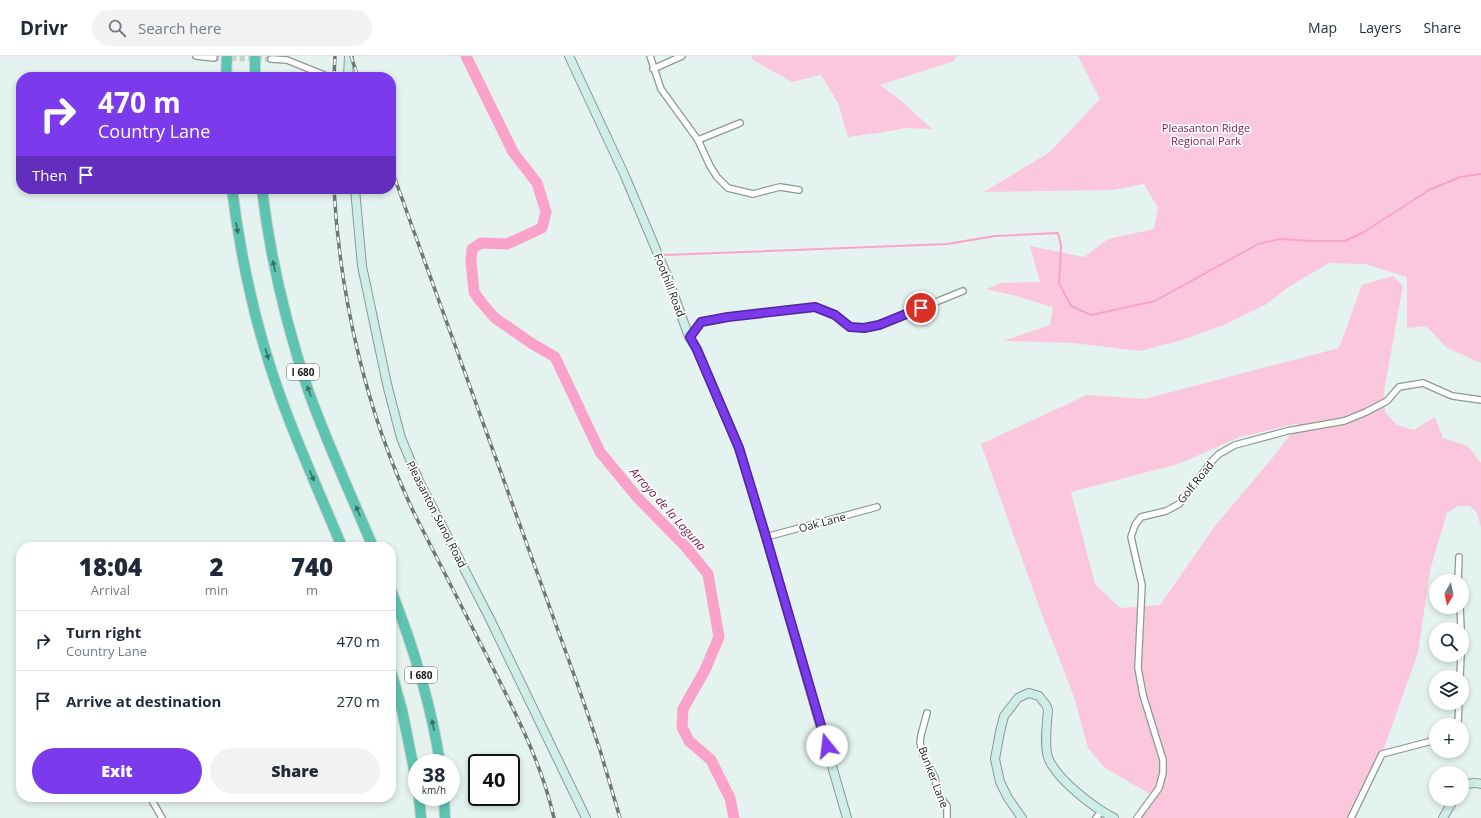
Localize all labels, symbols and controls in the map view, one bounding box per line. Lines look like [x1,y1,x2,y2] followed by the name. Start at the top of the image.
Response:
[92,10,372,46] search box
[20,15,68,41] text: Drivr
[106,17,128,39] icon: search
[138,18,222,38] text: Search here
[1308,18,1337,37] text: Map
[1359,18,1401,37] text: Layers
[1423,18,1461,37] text: Share
[98,83,181,121] text: 470 m
[32,88,84,140] icon: right
[98,119,210,143] text: Country Lane
[1162,120,1250,148] park label: Pleasanton Ridge Regional Park
[75,164,97,186] icon: arrive
[32,165,67,185] text: Then
[235,222,241,234] one-way arrow
[651,251,689,319] street label: Foothill Road
[270,259,276,272] one-way arrow
[904,291,938,325] pin
[910,297,932,319] icon: arrive
[264,348,270,360] one-way arrow
[287,364,319,380] road number: I 680
[306,384,312,396] one-way arrow
[404,458,470,570] street label: Pleasanton Sunol Road
[1173,458,1217,506] street label: Golf Road
[625,463,710,554] water label: Arroyo de la Laguna
[310,470,316,482] one-way arrow
[355,506,361,517] one-way arrow
[797,509,847,535] street label: Oak Lane
[79,550,142,583] text: 18:04
[209,550,224,583] text: 2
[291,550,333,583] text: 740
[1429,574,1469,614] north arrow
[1429,574,1469,806] map controls
[91,581,130,599] text: Arrival
[205,581,228,599] text: min
[306,581,318,599] text: m
[66,622,141,642] text: Turn right
[1429,622,1469,662] button: search
[32,630,54,652] icon: right
[336,631,380,651] text: 470 m
[66,642,147,660] text: Country Lane
[405,667,437,683] road number: I 680
[1429,670,1469,710] button: layers
[32,690,54,712] icon: arrive
[66,691,221,711] text: Arrive at destination
[336,691,380,711] text: 270 m
[429,718,435,731] one-way arrow
[1429,718,1469,758] button: +
[806,725,848,767] position arrow
[915,744,953,810] street label: Bunker Lane
[32,748,202,794] button: Exit
[210,748,380,794] button: Share
[468,754,520,806] speed limit sign: 40
[423,761,445,788] text: 38
[1429,766,1469,806] button: −
[422,783,446,797] text: km/h

